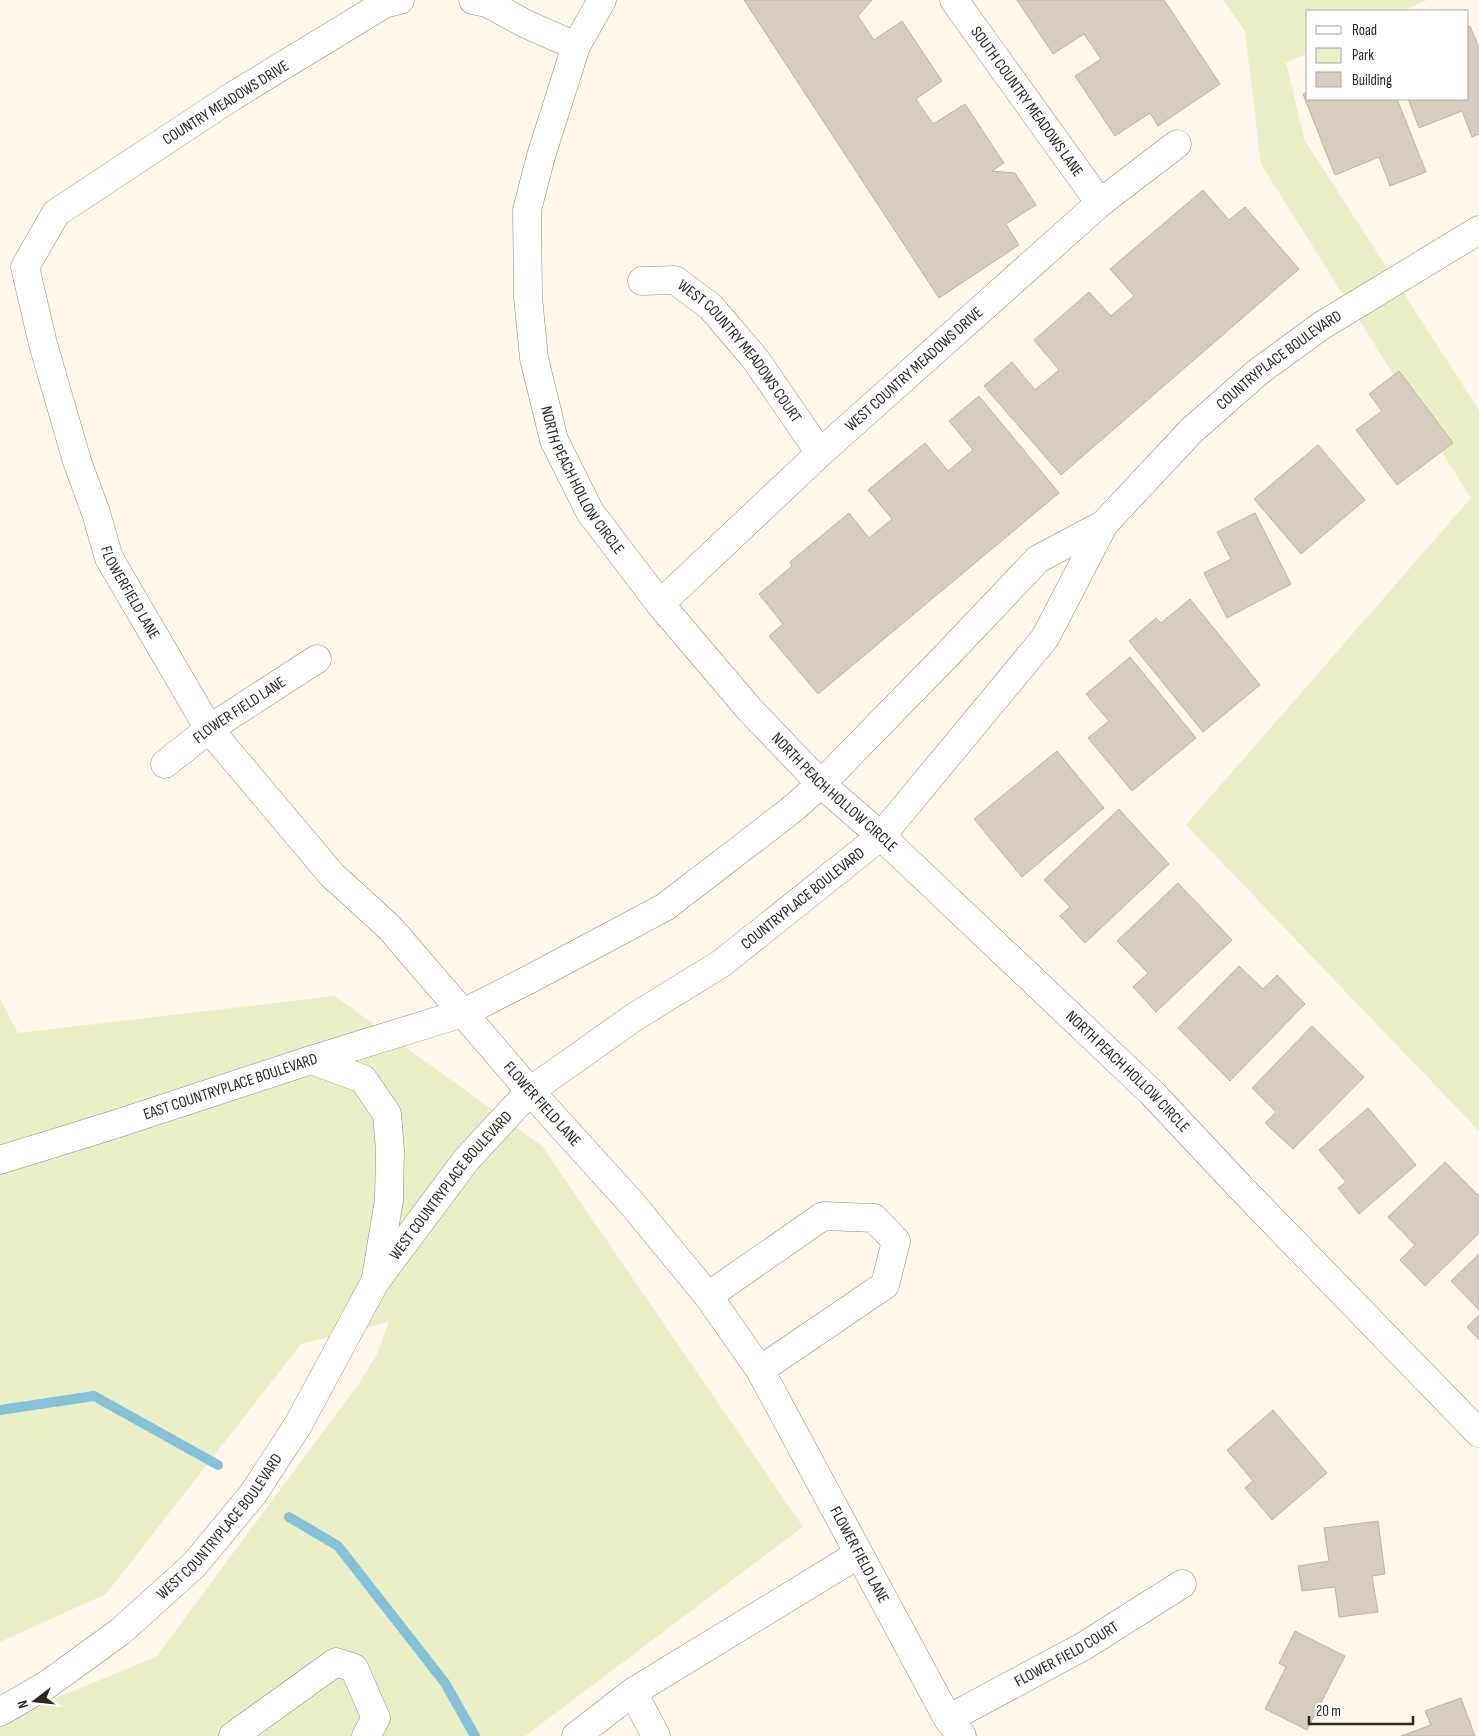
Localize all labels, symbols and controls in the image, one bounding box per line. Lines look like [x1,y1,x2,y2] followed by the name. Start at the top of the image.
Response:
[1306,10,1469,100] legend
[1352,21,1377,40] text: Road
[967,23,1087,180] street label: SOUTH COUNTRY MEADOWS LANE
[1352,46,1374,65] text: Park
[159,57,293,149] street label: COUNTRY MEADOWS DRIVE
[1352,71,1392,90] text: Building
[674,276,806,427] street label: WEST COUNTRY MEADOWS COURT
[841,303,987,435] street label: WEST COUNTRY MEADOWS DRIVE
[1212,306,1345,414] street label: COUNTRYPLACE BOULEVARD
[537,404,628,558] street label: NORTH PEACH HOLLOW CIRCLE
[97,544,164,642] street label: FLOWERFIELD LANE
[189,672,289,747] street label: FLOWER FIELD LANE
[768,729,901,856] street label: NORTH PEACH HOLLOW CIRCLE
[737,843,869,954] street label: COUNTRYPLACE BOULEVARD
[1062,1007,1193,1136] street label: NORTH PEACH HOLLOW CIRCLE
[141,1049,320,1124] street label: EAST COUNTRYPLACE BOULEVARD
[499,1058,585,1150] street label: FLOWER FIELD LANE
[385,1107,516,1264] street label: WEST COUNTRYPLACE BOULEVARD
[153,1450,286,1604] street label: WEST COUNTRYPLACE BOULEVARD
[826,1503,893,1606] street label: FLOWER FIELD LANE
[1011,1617,1122,1691] street label: FLOWER FIELD COURT
[10,1676,60,1726] north arrow
[1309,1694,1413,1726] scale bar
[14,1699,32,1710] text: N
[1316,1702,1341,1721] text: 20 m

